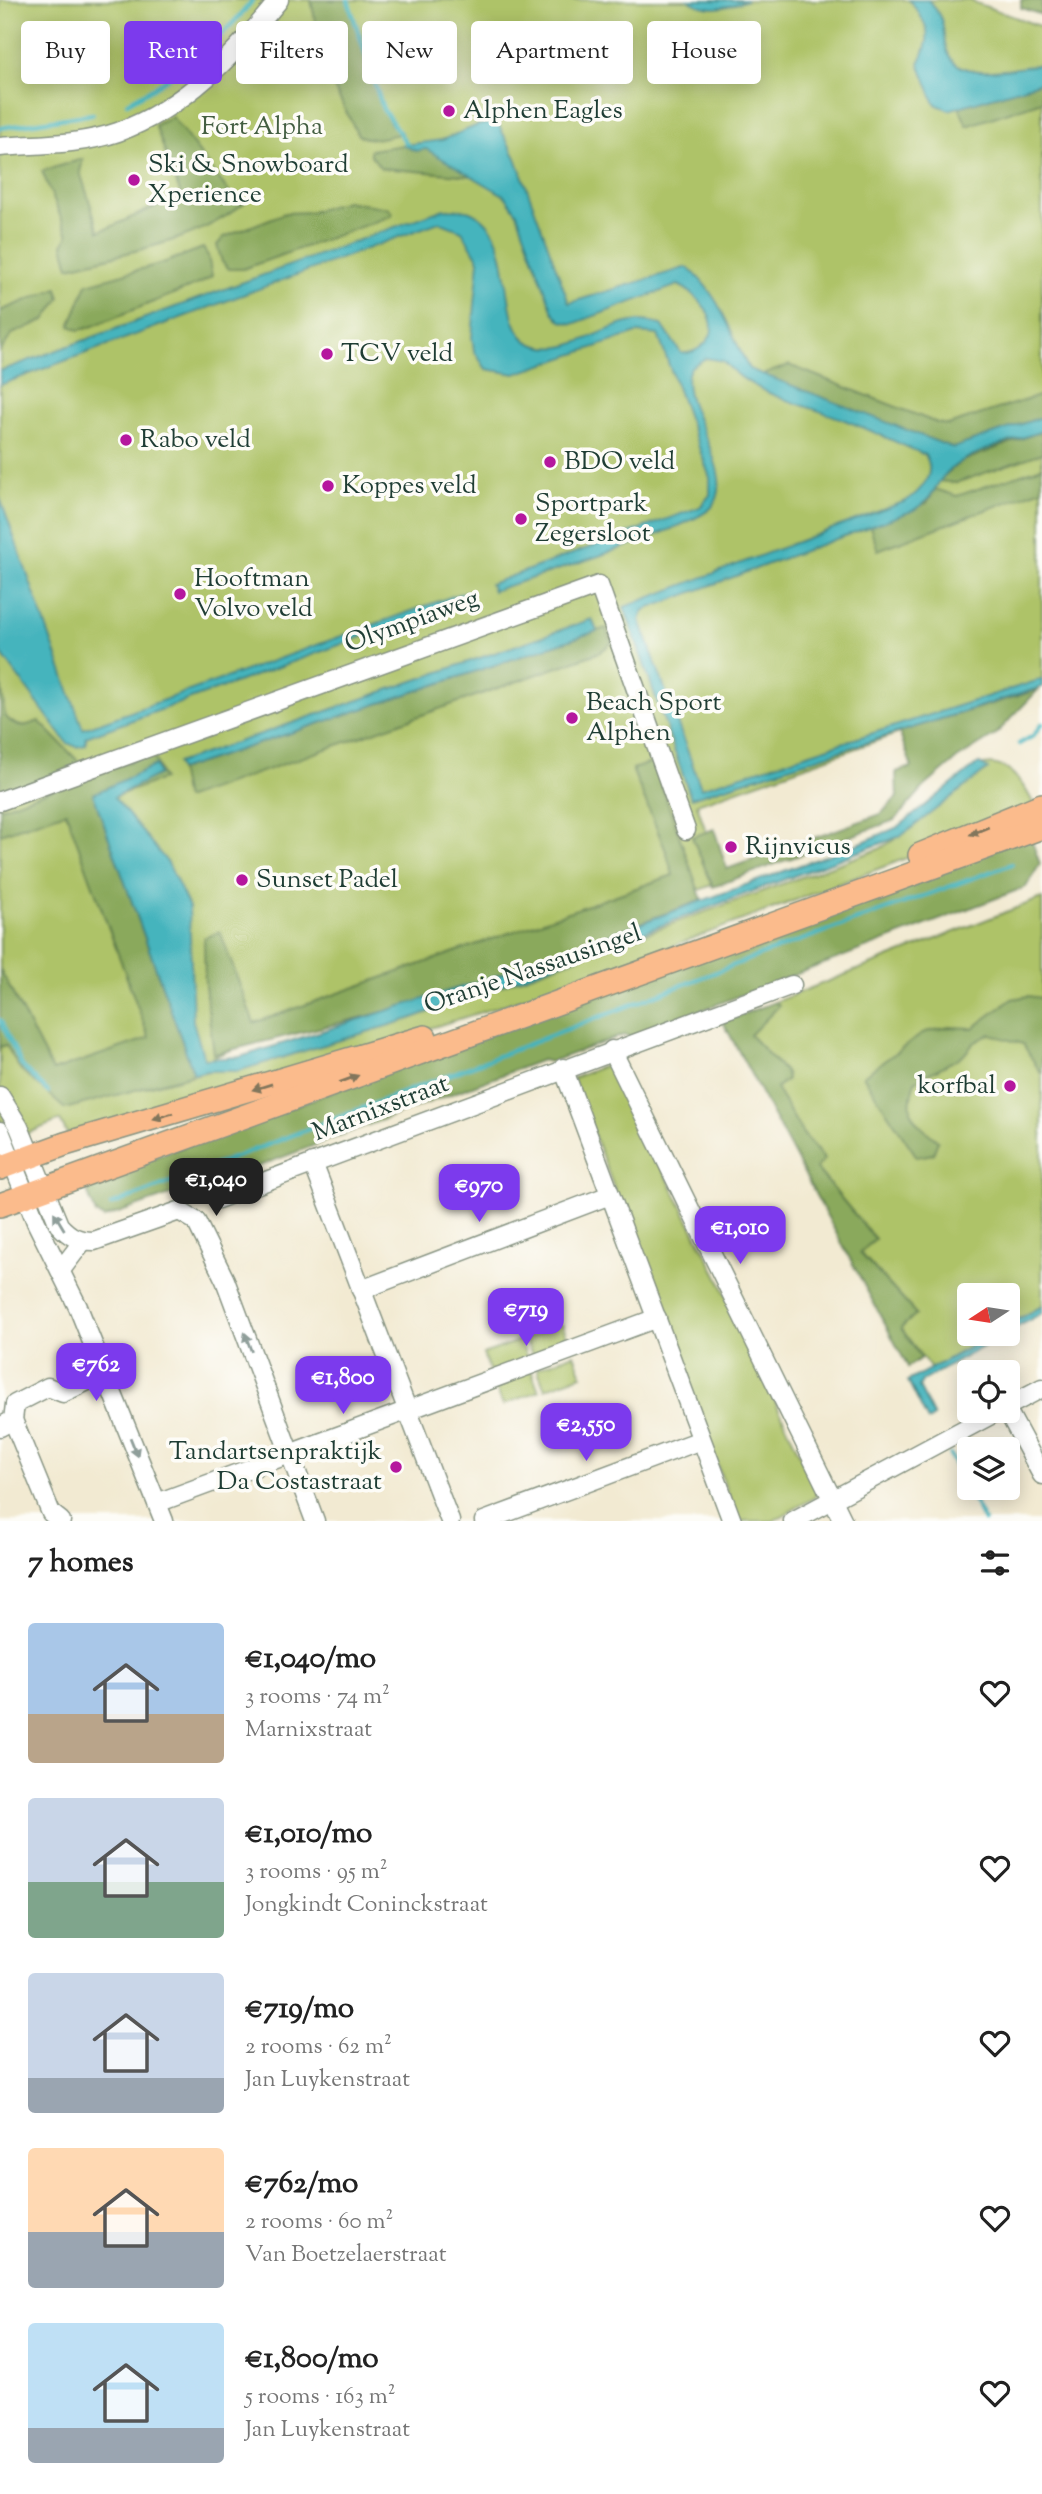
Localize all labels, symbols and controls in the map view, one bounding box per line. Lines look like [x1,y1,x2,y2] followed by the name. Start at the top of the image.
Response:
[21,21,110,84] chip: Buy
[124,21,222,84] chip: Rent
[236,21,348,84] chip: Filters
[362,21,457,84] chip: New
[471,21,633,84] chip: Apartment
[647,21,761,84] chip: House
[463,93,623,130] place label: Alphen Eagles
[441,103,457,119] marker: Alphen Eagles
[201,109,323,146] park label: Fort Alpha
[148,147,349,214] place label: Ski & Snowboard Xperience
[126,172,142,188] marker: Ski & Snowboard Xperience
[341,336,454,373] place label: TCV veld
[319,346,335,362] marker: TCV veld
[140,422,251,459] place label: Rabo veld
[118,432,134,448] marker: Rabo veld
[564,444,676,481] place label: BDO veld
[542,454,558,470] marker: BDO veld
[342,468,477,505] place label: Koppes veld
[320,478,336,494] marker: Koppes veld
[535,486,651,553] place label: Sportpark Zegersloot
[513,511,529,527] marker: Sportpark Zegersloot
[194,561,313,628] place label: Hooftman Volvo veld
[340,581,484,663] street label: Olympiaweg
[172,586,188,602] marker: Hooftman Volvo veld
[586,685,721,752] place label: Beach Sport Alphen
[564,710,580,726] marker: Beach Sport Alphen
[969,825,989,837] one-way arrow
[745,829,851,866] place label: Rijnvicus
[723,839,739,855] marker: Rijnvicus
[256,862,398,899] place label: Sunset Padel
[234,872,250,888] marker: Sunset Padel
[419,915,647,1025] street label: Oranje Nassausingel
[307,1066,455,1152] street label: Marnixstraat
[917,1068,996,1105] place label: korfbal
[339,1074,360,1085] one-way arrow
[1002,1078,1018,1094] marker: korfbal
[252,1082,273,1093] one-way arrow
[153,1112,174,1122] one-way arrow
[159,1158,273,1218] pin: €1,040
[185,1164,247,1197] text: €1,040
[438,1164,520,1224] pin: €970
[455,1170,503,1203] text: €970
[683,1206,797,1266] pin: €1,010
[53,1212,65,1231] one-way arrow
[711,1212,769,1245] text: €1,010
[957,1283,1020,1346] north arrow
[957,1283,1020,1500] map controls
[485,1288,567,1348] pin: €719
[504,1294,548,1327] text: €719
[243,1332,254,1353] one-way arrow
[55,1344,137,1403] pin: €762
[72,1349,120,1382] text: €762
[286,1356,400,1416] pin: €1,800
[957,1360,1020,1423] button: locate
[311,1362,375,1395] text: €1,800
[529,1404,643,1463] pin: €2,550
[557,1409,615,1442] text: €2,550
[169,1434,382,1501] place label: Tandartsenpraktijk Da Costastraat
[128,1436,139,1457] one-way arrow
[957,1437,1020,1500] button: layers
[388,1459,404,1475] marker: Tandartsenpraktijk Da Costastraat
[28,1542,133,1585] text: 7 homes
[976,1544,1014,1582] icon: filters
[245,1638,376,1681] text: €1,040/mo
[84,1651,168,1735] icon: home
[976,1674,1014,1712] icon: heart
[245,1681,390,1714] text: 3 rooms · 74 m²
[245,1714,372,1747] text: Marnixstraat
[245,1813,372,1856] text: €1,010/mo
[84,1826,168,1910] icon: home
[976,1849,1014,1887] icon: heart
[245,1856,388,1889] text: 3 rooms · 95 m²
[245,1889,488,1922] text: Jongkindt Coninckstraat
[245,1988,354,2031] text: €719/mo
[84,2001,168,2085] icon: home
[976,2024,1014,2062] icon: heart
[245,2031,392,2064] text: 2 rooms · 62 m²
[245,2064,410,2097] text: Jan Luykenstraat
[245,2163,358,2206] text: €762/mo
[84,2176,168,2260] icon: home
[976,2199,1014,2237] icon: heart
[245,2206,393,2239] text: 2 rooms · 60 m²
[245,2239,447,2272] text: Van Boetzelaerstraat
[245,2338,379,2381] text: €1,800/mo
[84,2351,168,2435] icon: home
[976,2374,1014,2412] icon: heart
[245,2381,395,2414] text: 5 rooms · 163 m²
[245,2414,410,2447] text: Jan Luykenstraat

